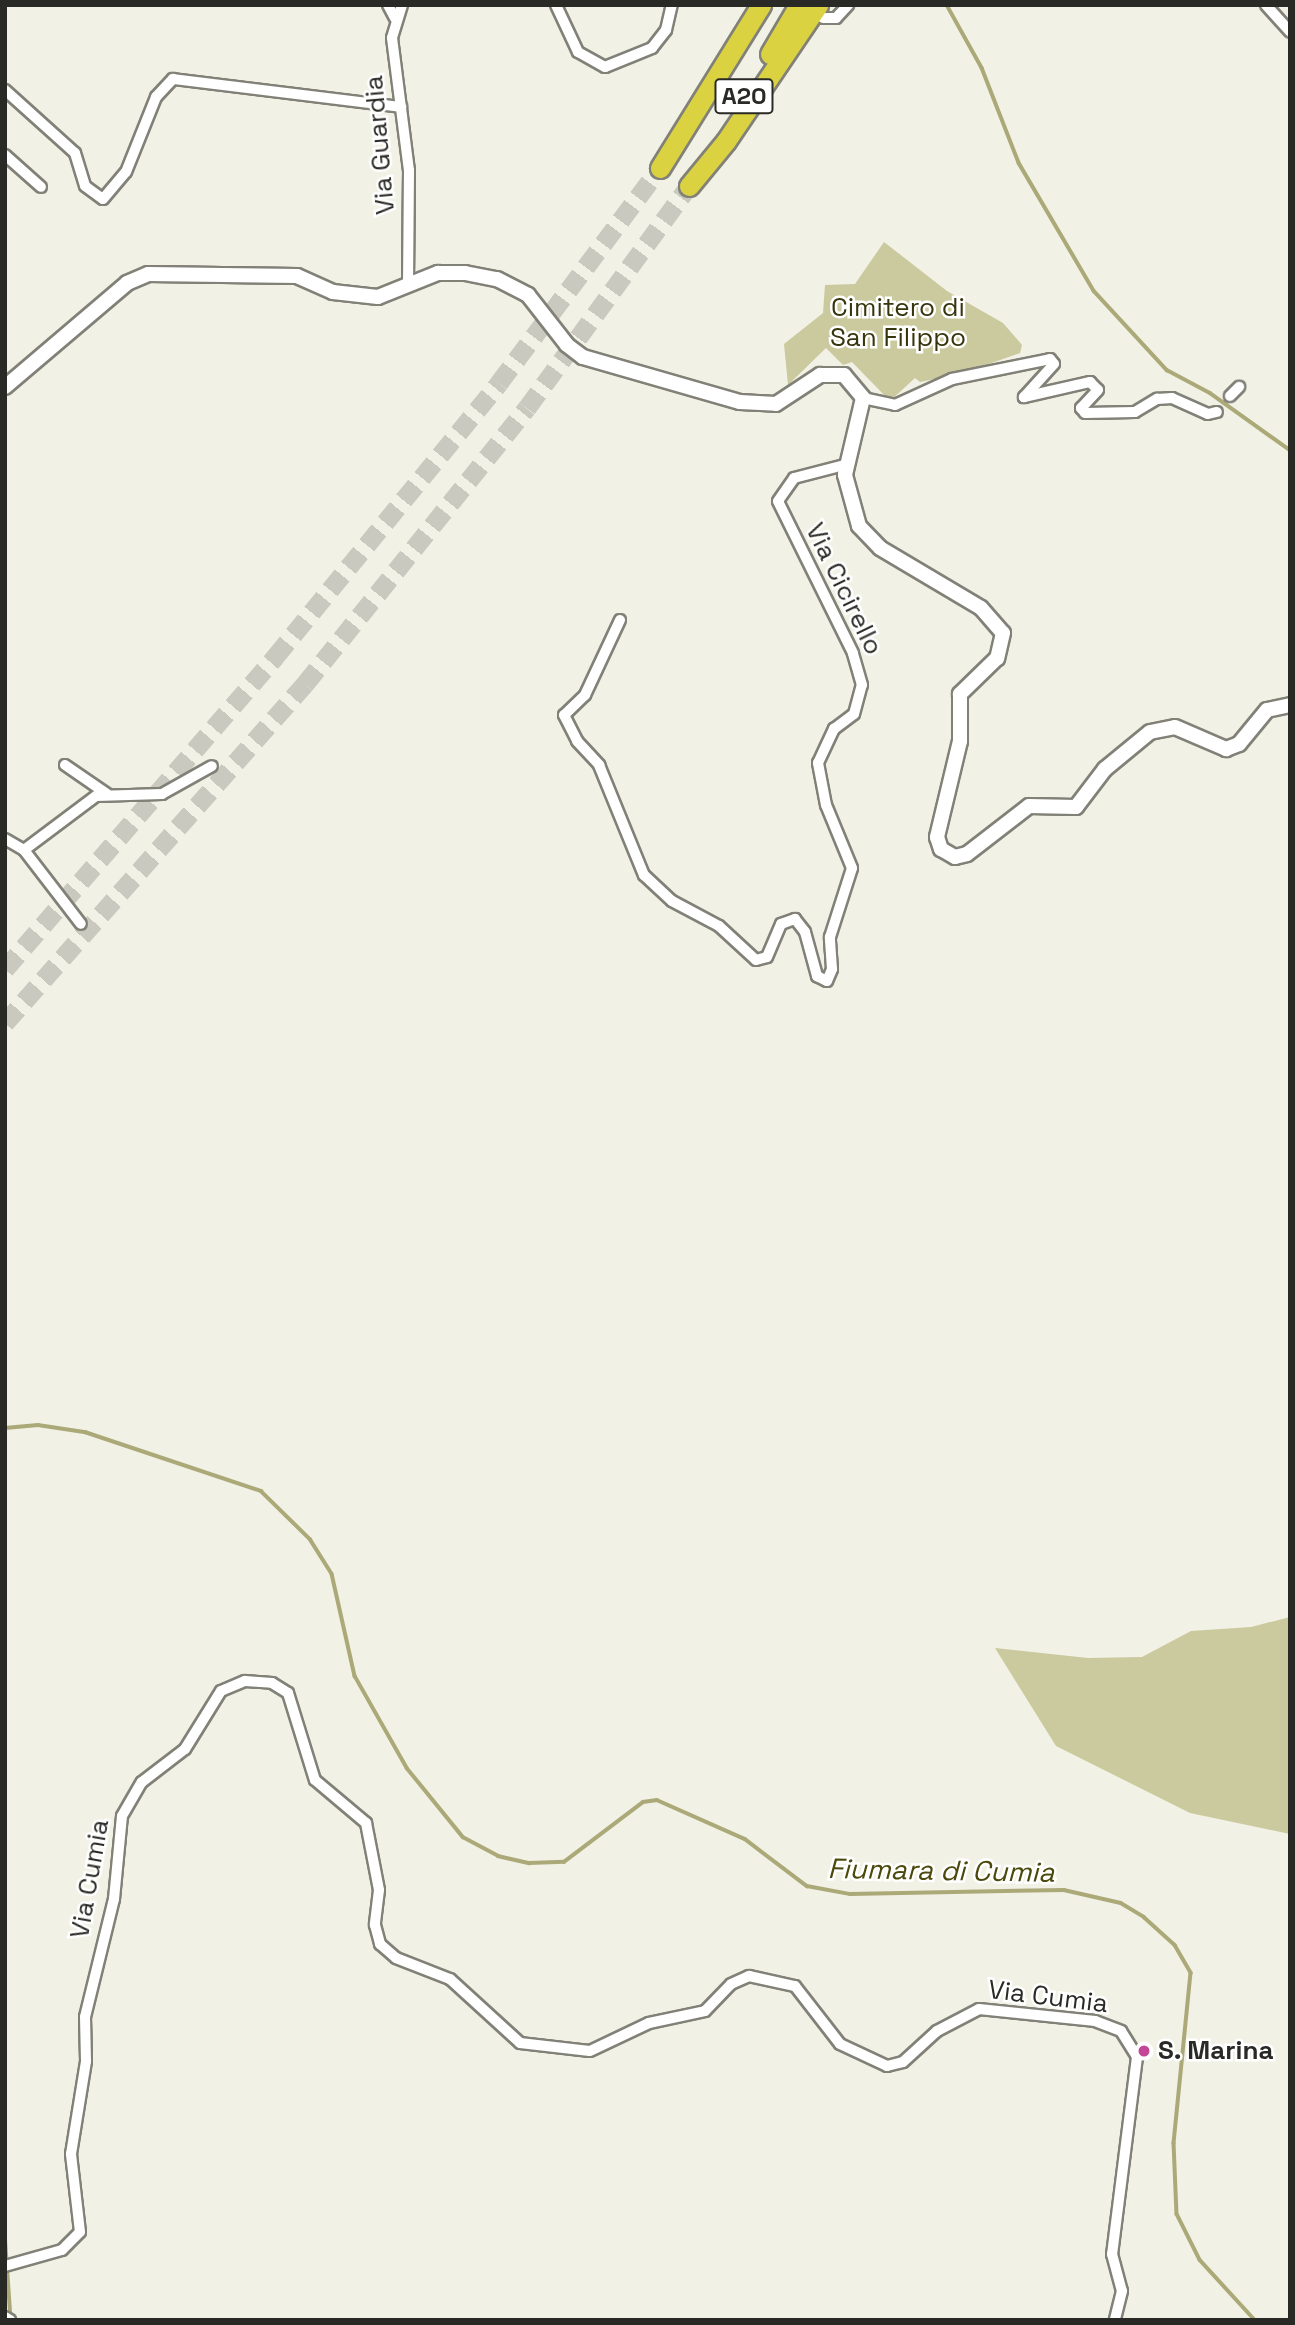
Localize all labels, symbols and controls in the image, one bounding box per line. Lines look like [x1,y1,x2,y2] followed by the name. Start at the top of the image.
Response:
[358,74,402,216] street label: Via Guardia
[714,76,774,116] road number: A20
[830,292,966,354] park label: Cimitero di San Filippo
[799,518,889,660] street label: Via Cicirello
[64,1817,116,1941] street label: Via Cumia
[827,1851,1055,1889] water label: Fiumara di Cumia
[986,1974,1110,2020] street label: Via Cumia
[1158,2035,1274,2067] place label: S. Marina
[1136,2043,1152,2059] marker: S. Marina

